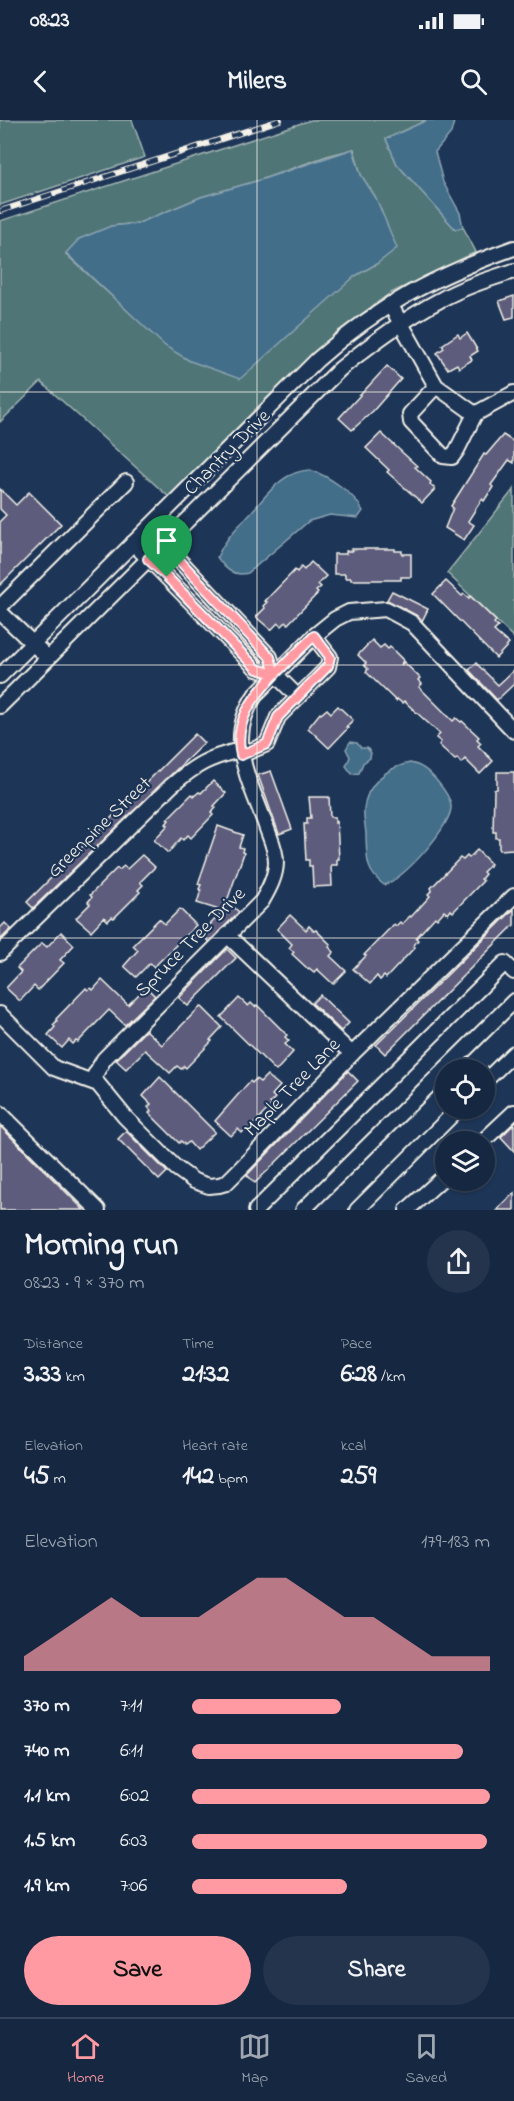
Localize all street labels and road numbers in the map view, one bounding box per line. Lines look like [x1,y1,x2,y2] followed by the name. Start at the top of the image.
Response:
[178,403,278,503] street label: Chantry Drive
[41,770,159,885] street label: Greenpine Street
[129,881,253,1005] street label: Spruce Tree Drive
[238,1032,348,1144] street label: Maple Tree Lane

